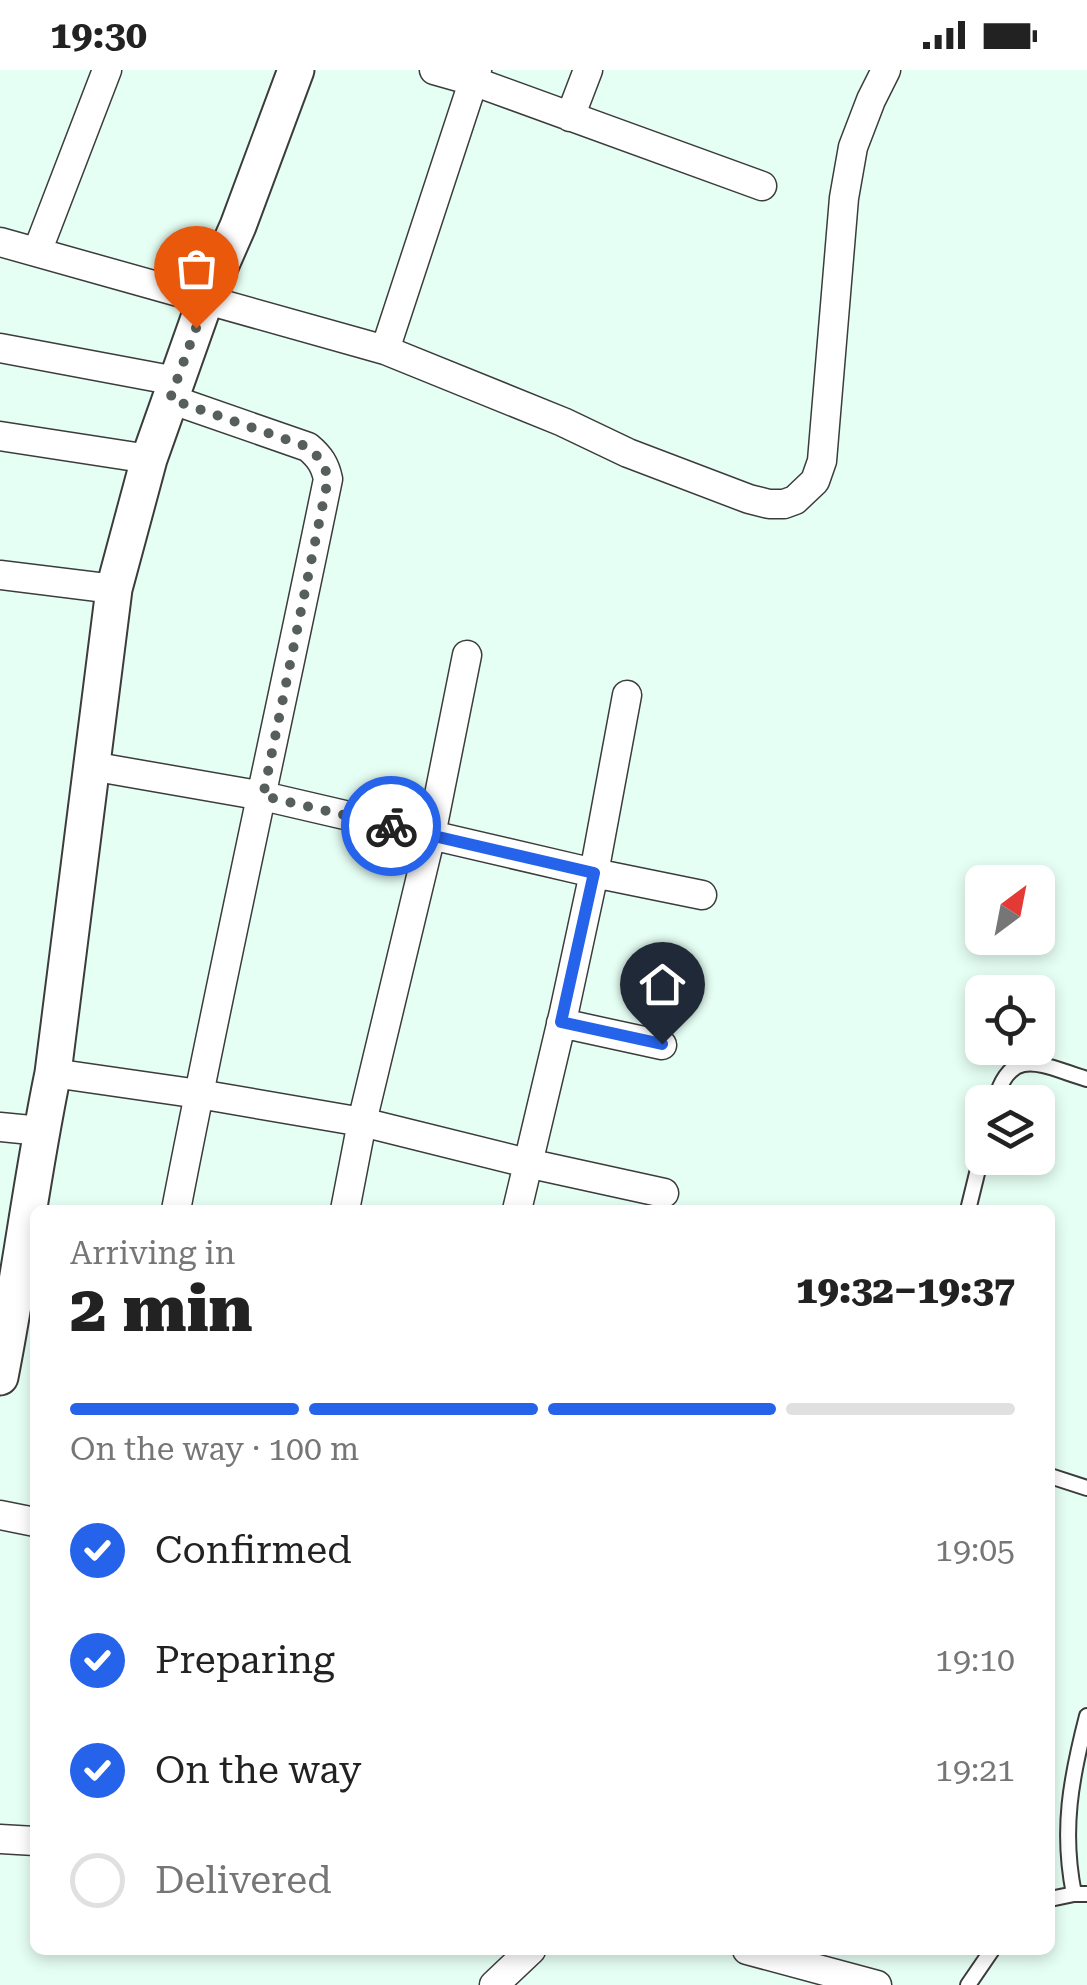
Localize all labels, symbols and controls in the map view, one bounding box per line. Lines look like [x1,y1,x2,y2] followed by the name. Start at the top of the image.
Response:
[50,13,147,57] text: 19:30
[154,226,239,329] pin
[169,241,224,296] icon: bag
[341,776,441,876] courier
[364,799,419,854] icon: bike
[965,865,1055,955] north arrow
[965,865,1055,1175] map controls
[620,942,705,1045] pin
[635,957,690,1012] icon: home
[965,975,1055,1065] button: locate
[965,1085,1055,1175] button: layers
[70,1234,235,1272] text: Arriving in
[796,1268,1015,1312] text: 19:32–19:37
[70,1271,253,1347] text: 2 min
[70,1430,359,1468] text: On the way · 100 m
[70,1523,125,1578] icon: check
[155,1528,352,1572] text: Confirmed
[935,1531,1015,1569] text: 19:05
[70,1633,125,1688] icon: check
[155,1638,335,1682] text: Preparing
[935,1641,1015,1679] text: 19:10
[70,1743,125,1798] icon: check
[155,1748,361,1792] text: On the way
[935,1751,1015,1789] text: 19:21
[155,1858,332,1902] text: Delivered

